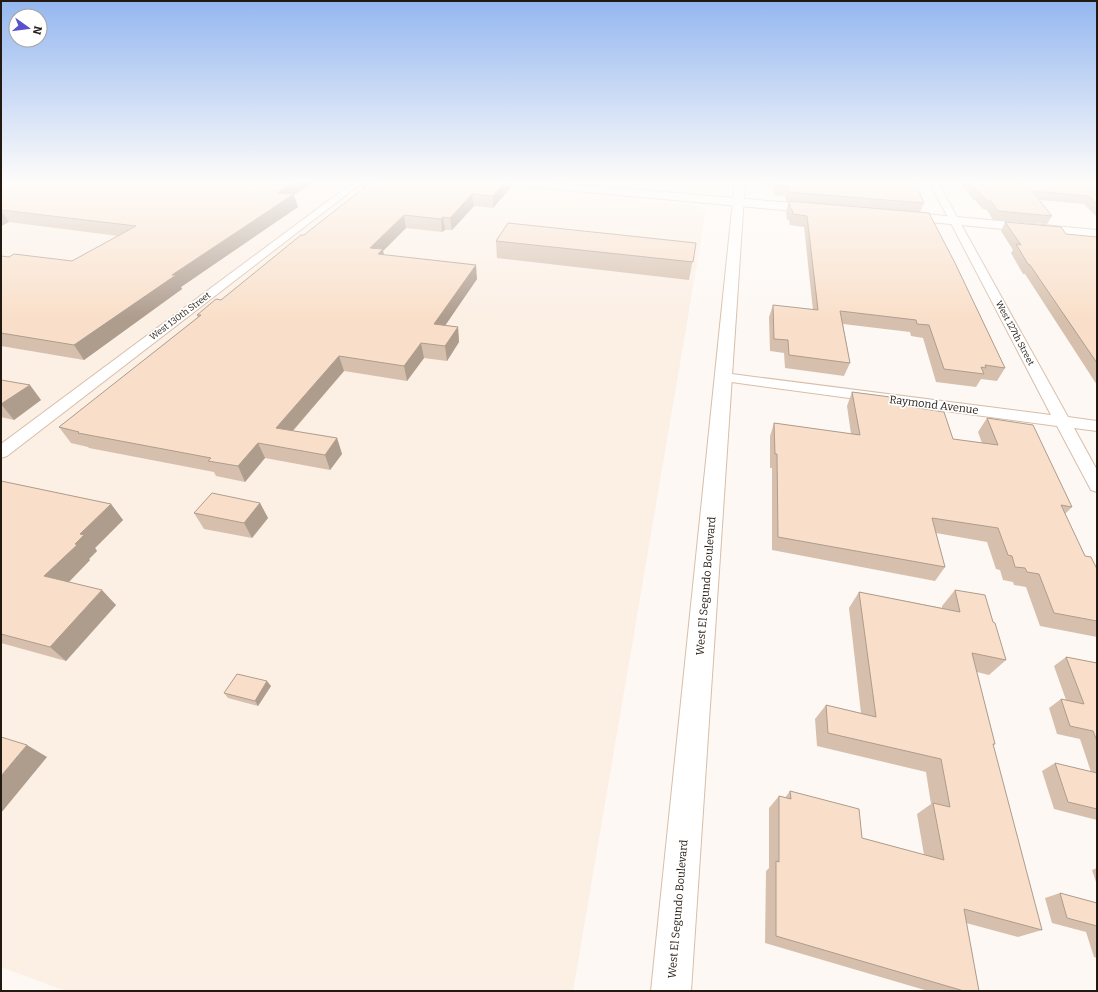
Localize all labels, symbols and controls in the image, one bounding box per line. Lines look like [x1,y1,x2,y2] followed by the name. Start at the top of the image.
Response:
[8,8,48,48] north arrow
[30,25,45,36] text: N
[148,289,213,342] street label: West 130th Street
[994,299,1037,368] street label: West 127th Street
[889,393,979,417] street label: Raymond Avenue
[693,516,719,656] street label: West El Segundo Boulevard
[665,839,691,979] street label: West El Segundo Boulevard

